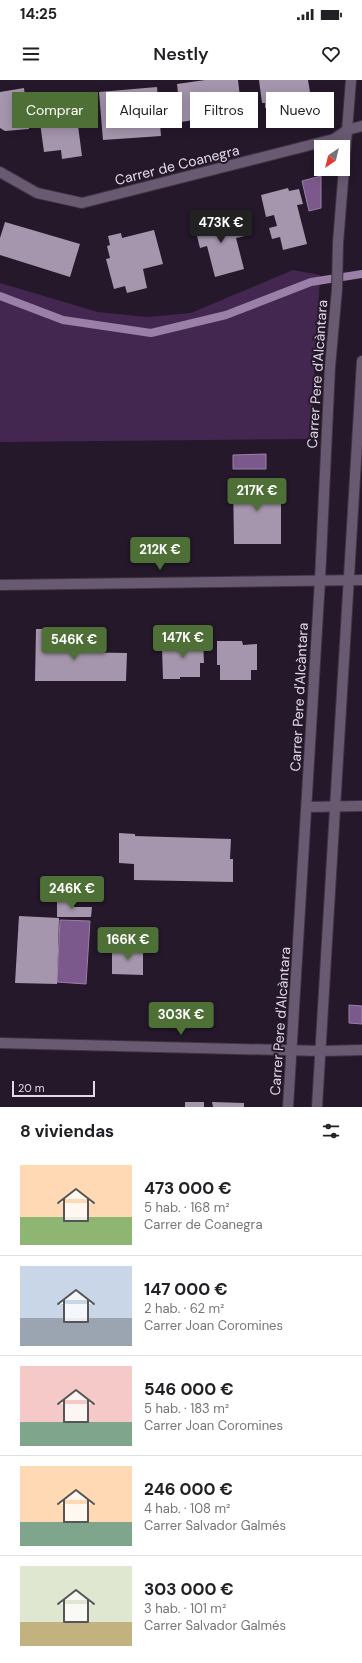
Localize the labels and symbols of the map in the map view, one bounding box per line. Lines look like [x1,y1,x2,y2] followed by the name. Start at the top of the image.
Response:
[314,140,350,176] north arrow
[113,141,241,189] street label: Carrer de Coanegra
[188,210,254,244] pin: 473K €
[303,299,331,449] street label: Carrer Pere d'Alcàntara
[224,478,290,512] pin: 217K €
[127,537,193,571] pin: 212K €
[286,622,312,772] street label: Carrer Pere d'Alcàntara
[150,625,216,659] pin: 147K €
[41,627,107,661] pin: 546K €
[39,876,105,910] pin: 246K €
[95,927,161,961] pin: 166K €
[266,946,294,1096] street label: Carrer Pere d'Alcàntara
[148,1002,214,1036] pin: 303K €
[12,1079,95,1098] scale bar

